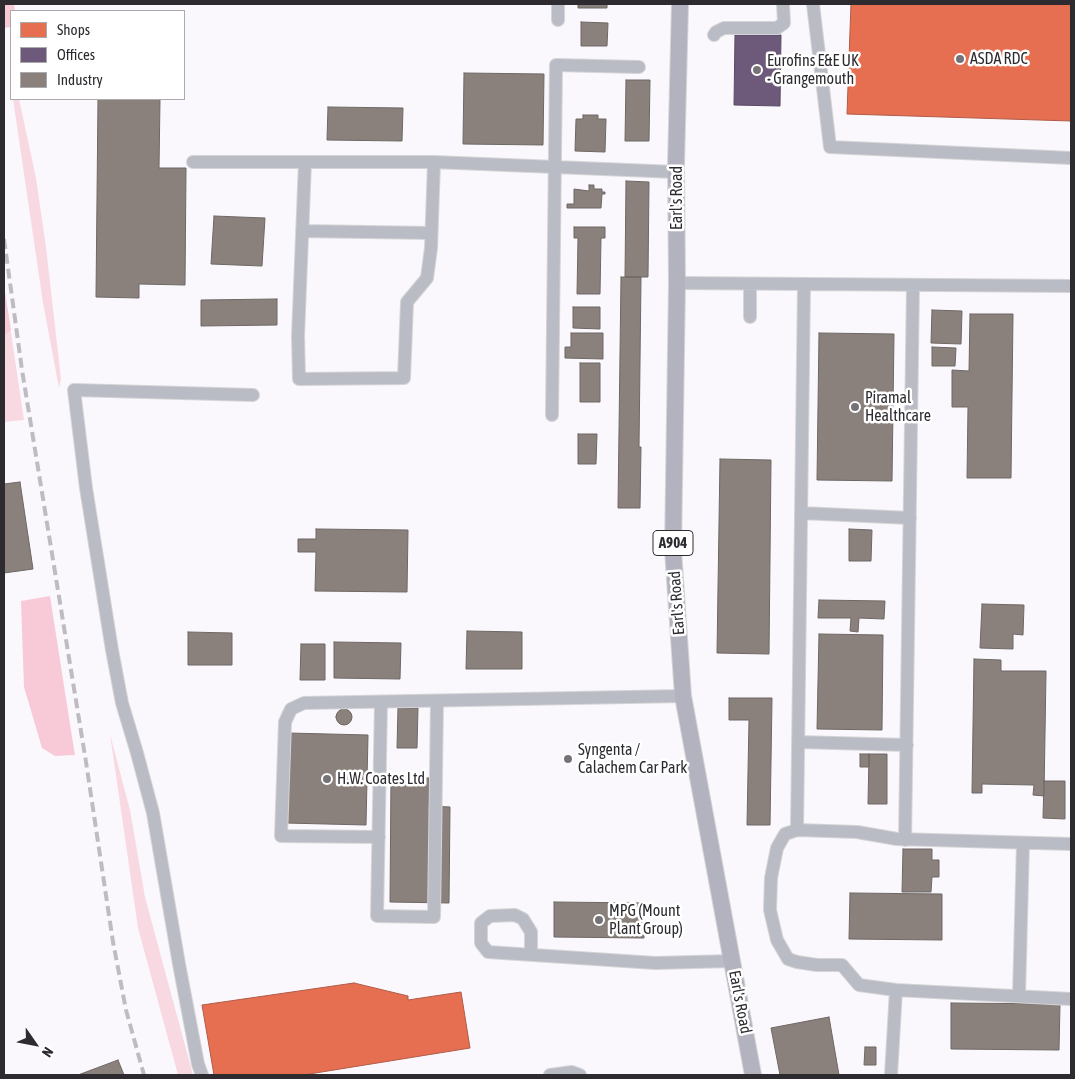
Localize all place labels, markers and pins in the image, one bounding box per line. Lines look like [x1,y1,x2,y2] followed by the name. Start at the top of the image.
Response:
[970,49,1028,69] place label: ASDA RDC
[767,51,859,89] place label: Eurofins E&E UK - Grangemouth
[954,53,966,65] marker: ASDA RDC
[751,64,763,76] marker: Eurofins E&E UK - Grangemouth
[865,388,931,426] place label: Piramal Healthcare
[849,401,861,413] marker: Piramal Healthcare
[578,740,687,778] place label: Syngenta / Calachem Car Park
[562,753,574,765] marker: Syngenta / Calachem Car Park
[337,769,425,789] place label: H.W. Coates Ltd
[321,773,333,785] marker: H.W. Coates Ltd
[609,901,683,939] place label: MPG (Mount Plant Group)
[593,914,605,926] marker: MPG (Mount Plant Group)

